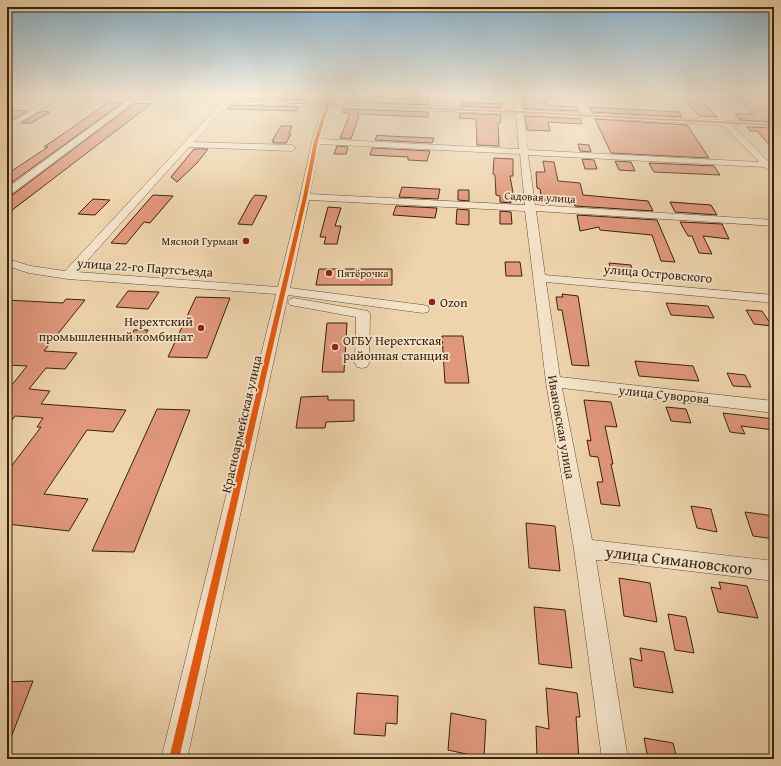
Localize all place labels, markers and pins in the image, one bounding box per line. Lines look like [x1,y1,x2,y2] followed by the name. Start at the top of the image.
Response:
[162,233,239,249] place label: Мясной Гурман
[241,236,251,246] marker: Мясной Гурман
[337,265,389,281] place label: Пятёрочка
[324,268,334,278] marker: Пятёрочка
[440,293,468,312] place label: Ozon
[427,297,437,307] marker: Ozon
[39,312,194,346] place label: Нерехтский промышленный комбинат
[196,323,206,333] marker: Нерехтский промышленный комбинат
[343,331,449,365] place label: ОГБУ Нерехтская районная станция
[330,342,340,352] marker: ОГБУ Нерехтская районная станция

